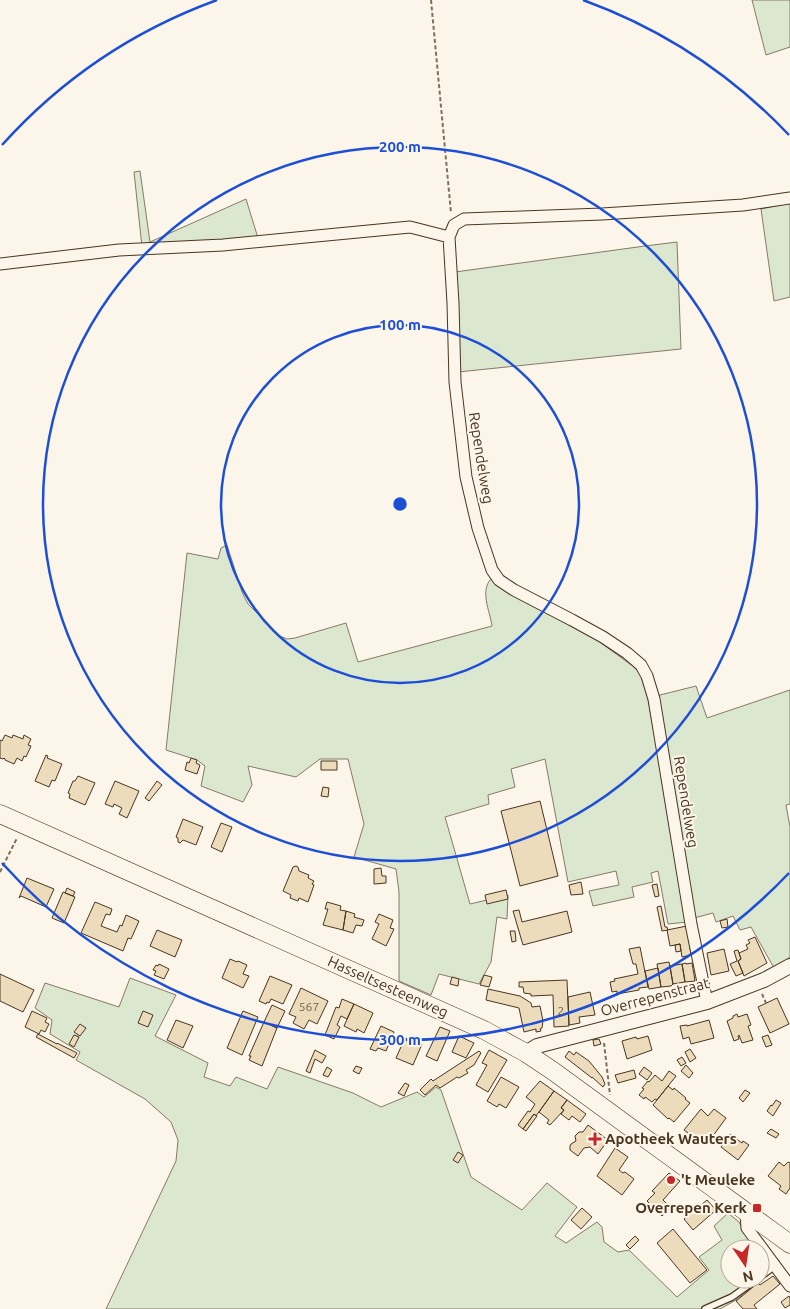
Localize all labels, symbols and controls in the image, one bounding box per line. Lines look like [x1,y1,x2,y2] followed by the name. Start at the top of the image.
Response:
[379,138,421,155] text: 200 m
[379,316,421,333] text: 100 m
[466,411,497,505] street label: Rependelweg
[391,495,409,513] centre of rings
[671,755,702,849] street label: Rependelweg
[325,952,451,1021] street label: Hasseltsesteenweg
[599,974,711,1019] street label: Overrepenstraat
[299,1000,319,1013] house number: 567
[558,1004,564,1017] house number: 2
[379,1031,421,1048] text: 300 m
[605,1130,737,1147] place label: Apotheek Wauters
[589,1133,601,1145] marker: Apotheek Wauters
[681,1171,755,1188] place label: 't Meuleke
[665,1174,677,1186] marker: 't Meuleke
[635,1199,748,1216] place label: Overrepen Kerk
[751,1202,763,1214] marker: Overrepen Kerk
[720,1239,770,1289] north arrow
[741,1268,755,1286] text: N

